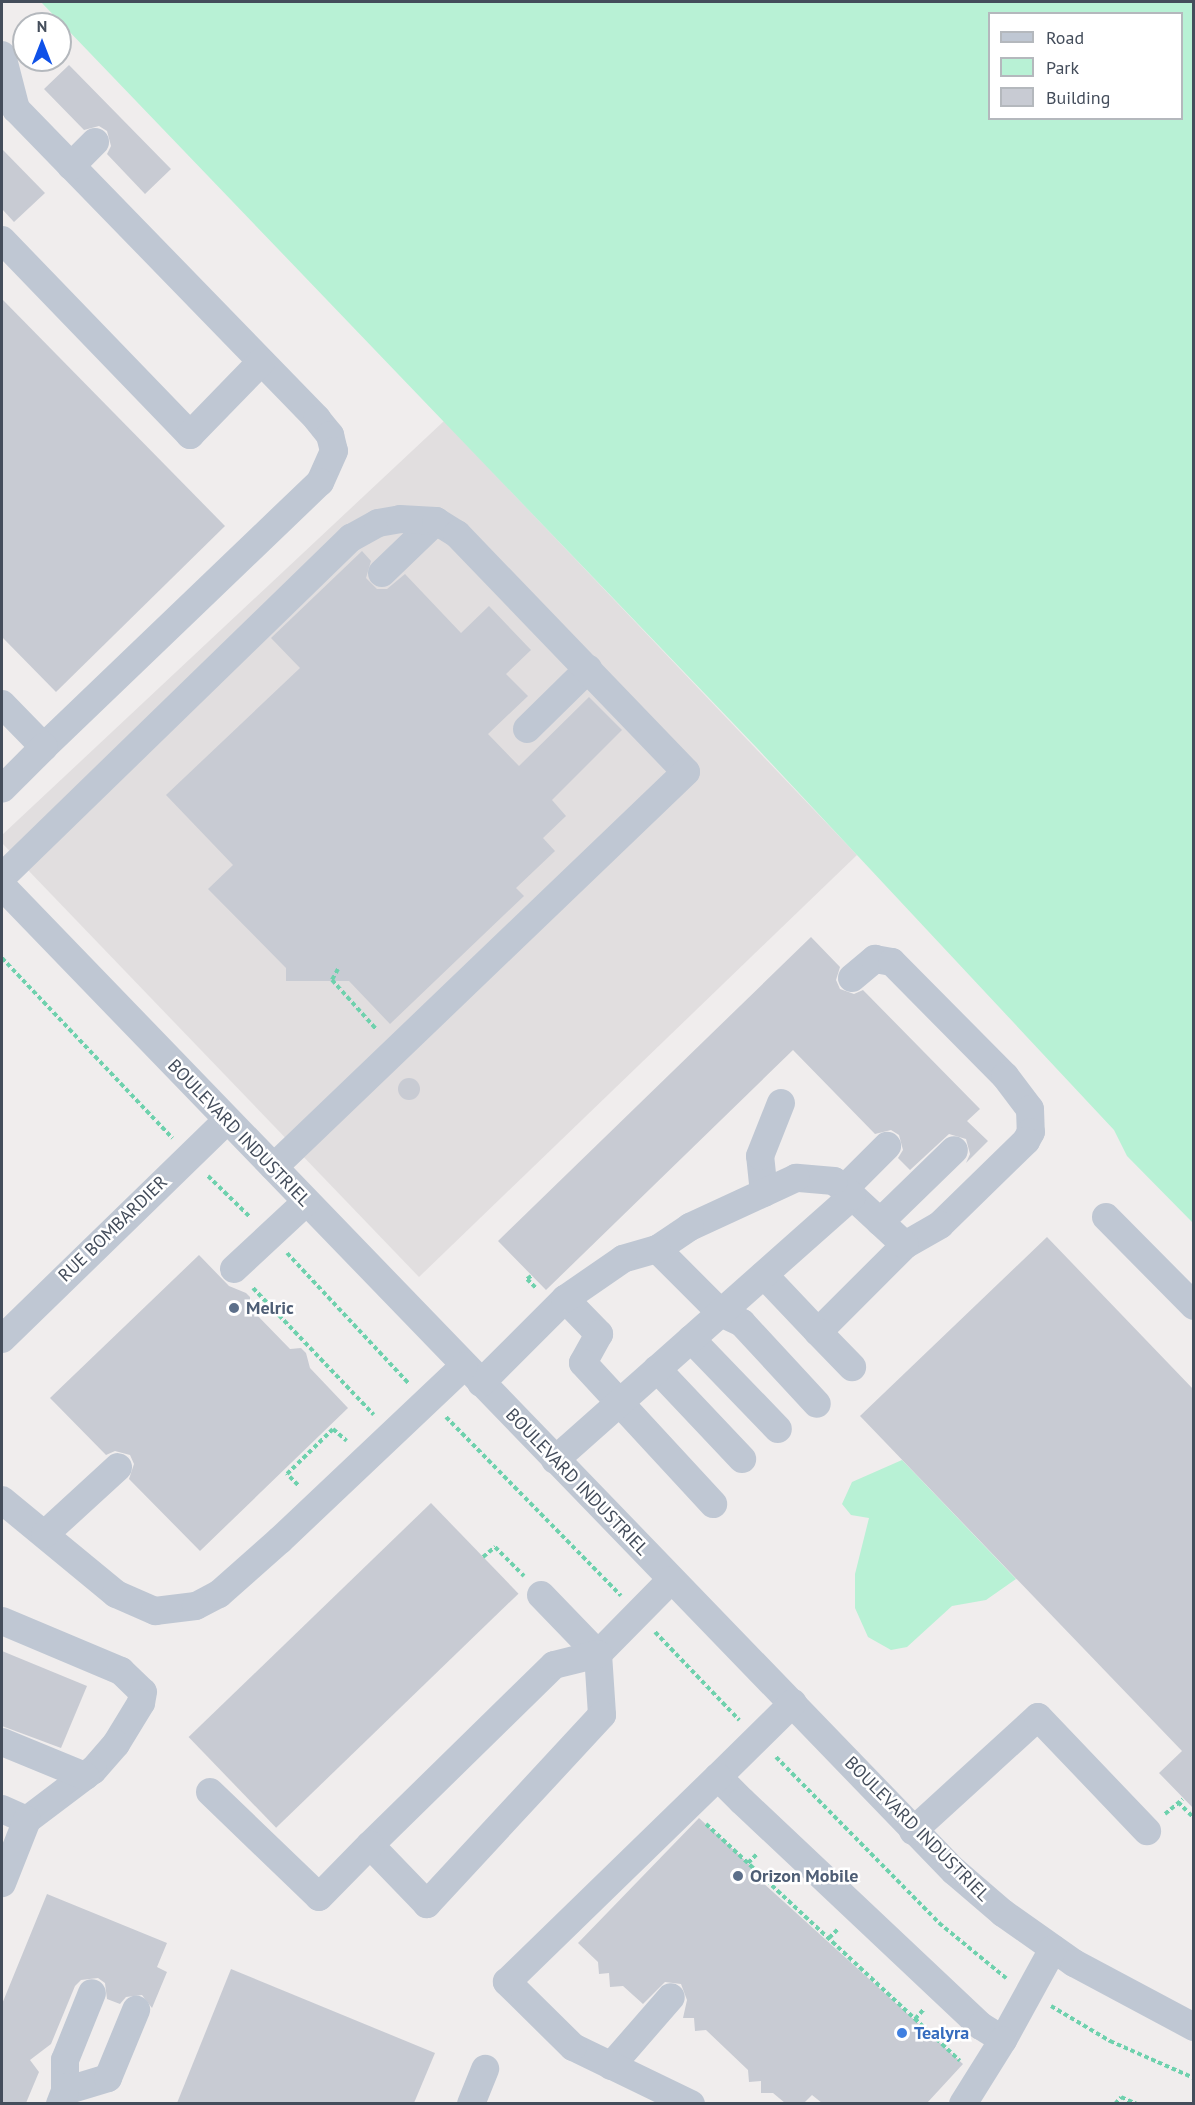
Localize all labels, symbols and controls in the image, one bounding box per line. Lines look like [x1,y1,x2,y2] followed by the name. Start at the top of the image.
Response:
[12,12,72,72] north arrow
[988,12,1183,120] legend
[37,16,47,36] text: N
[1046,26,1084,49] text: Road
[1046,56,1079,79] text: Park
[1046,86,1110,109] text: Building
[163,1055,315,1211] street label: BOULEVARD INDUSTRIEL
[54,1172,172,1286] street label: RUE BOMBARDIER
[246,1297,294,1319] place label: Melric
[227,1301,241,1315] marker: Melric
[501,1404,653,1560] street label: BOULEVARD INDUSTRIEL
[840,1752,994,1906] street label: BOULEVARD INDUSTRIEL
[750,1865,858,1887] place label: Orizon Mobile
[731,1869,745,1883] marker: Orizon Mobile
[914,2022,969,2044] place label: Tealyra
[895,2026,909,2040] marker: Tealyra

